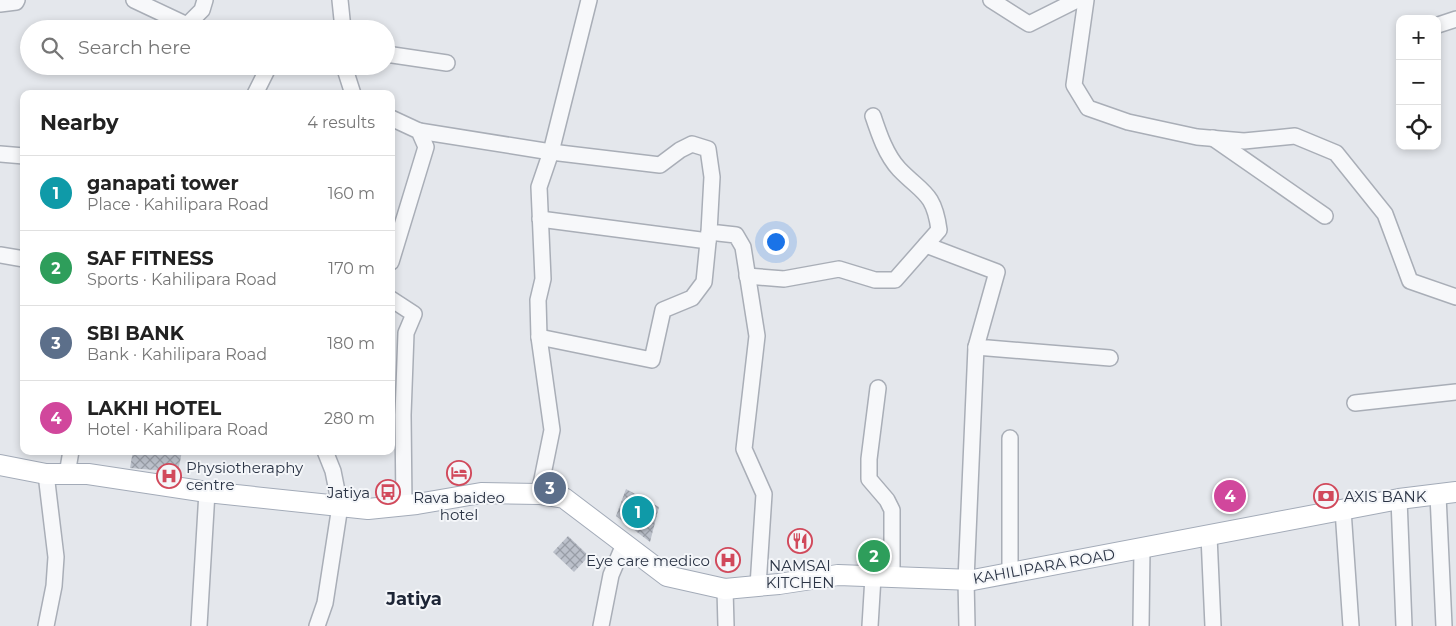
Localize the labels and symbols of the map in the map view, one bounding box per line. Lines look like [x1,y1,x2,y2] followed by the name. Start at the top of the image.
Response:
[763,229,789,255] your location
[186,458,304,494] place label: Physiotheraphy centre
[446,460,472,486] hotel icon: Rava baideo hotel
[156,463,182,489] hospital icon: Physiotheraphy centre
[534,469,566,507] pin: 3
[1214,477,1246,515] pin: 4
[375,479,401,505] bus stop icon: Jatiya
[326,483,370,502] place label: Jatiya
[1313,483,1339,509] bank icon: AXIS BANK
[1344,487,1427,506] place label: AXIS BANK
[413,488,505,524] place label: Rava baideo hotel
[622,493,654,531] pin: 1
[787,528,813,554] restaurant icon: NAMSAI KITCHEN
[858,537,890,575] pin: 2
[971,544,1117,588] street label: KAHILIPARA ROAD
[715,547,741,573] hospital icon: Eye care medico
[586,551,710,570] place label: Eye care medico
[766,556,834,592] place label: NAMSAI KITCHEN
[385,588,442,610] district label: Jatiya

